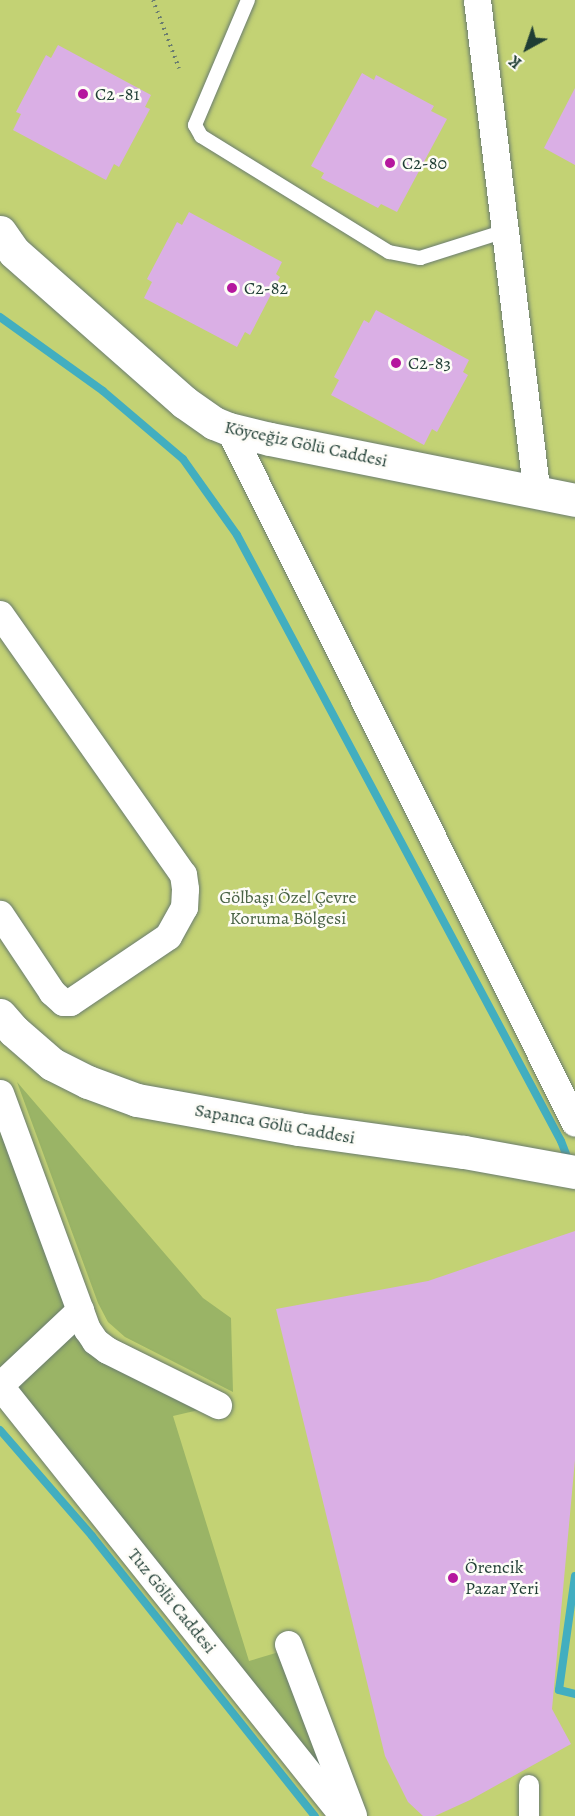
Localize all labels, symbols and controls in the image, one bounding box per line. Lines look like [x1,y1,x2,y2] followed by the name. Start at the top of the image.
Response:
[497,18,557,78] north arrow
[504,50,527,74] text: K
[95,83,140,105] place label: C2 -81
[76,87,90,101] marker: C2 -81
[402,152,447,174] place label: C2-80
[383,156,397,170] marker: C2-80
[244,277,288,299] place label: C2-82
[225,281,239,295] marker: C2-82
[408,352,451,374] place label: C2-83
[389,356,403,370] marker: C2-83
[223,416,389,472] street label: Köyceğiz Gölü Caddesi
[220,887,356,930] park label: Gölbaşı Özel Çevre Koruma Bölgesi
[193,1099,357,1149] street label: Sapanca Gölü Caddesi
[123,1544,221,1658] street label: Tuz Gölü Caddesi
[465,1557,539,1600] place label: Örencik Pazar Yeri
[446,1571,460,1585] marker: Örencik Pazar Yeri

